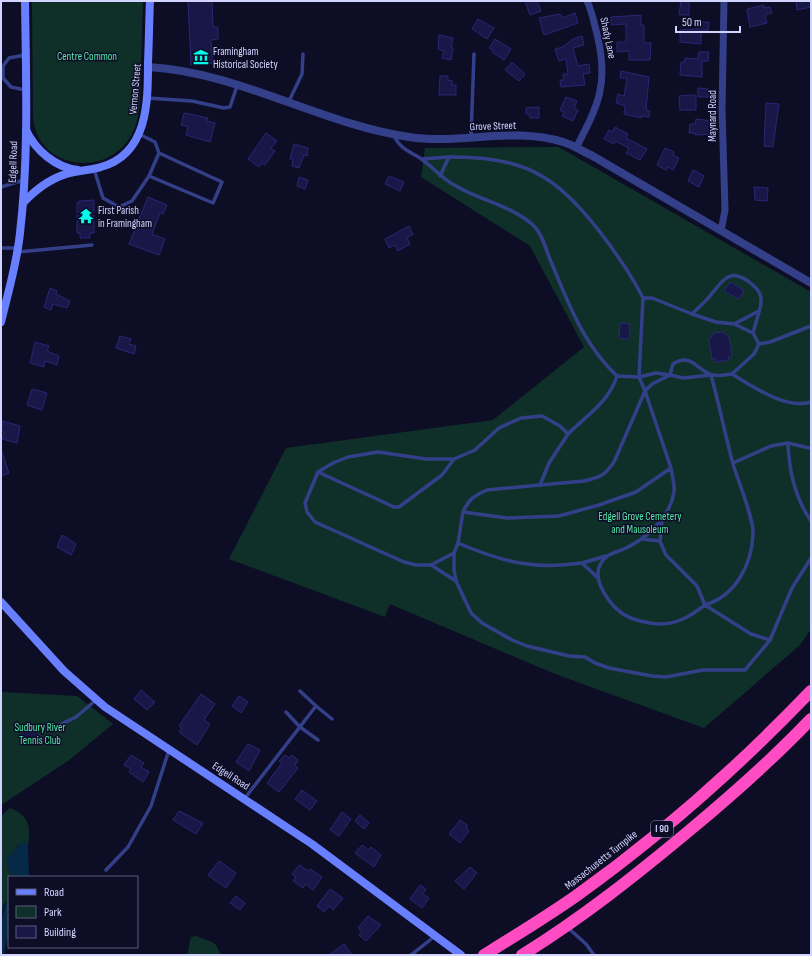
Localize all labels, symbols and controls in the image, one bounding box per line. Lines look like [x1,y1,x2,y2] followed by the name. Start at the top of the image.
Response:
[676,8,740,34] scale bar
[682,15,702,30] text: 50 m
[597,16,619,60] street label: Shady Lane
[213,45,278,71] place label: Framingham Historical Society
[192,48,210,66] museum icon: Framingham Historical Society
[57,50,117,63] park label: Centre Common
[126,62,144,115] street label: Vernon Street
[706,90,719,142] street label: Maynard Road
[470,119,517,133] street label: Grove Street
[6,140,20,183] street label: Edgell Road
[98,204,152,230] place label: First Parish in Framingham
[77,207,95,225] temple icon: First Parish in Framingham
[598,510,682,536] park label: Edgell Grove Cemetery and Mausoleum
[14,721,66,747] park label: Sudbury River Tennis Club
[210,759,252,793] street label: Edgell Road
[651,821,673,837] road number: I 90
[562,828,640,892] street label: Massachusetts Turnpike
[8,876,138,948] legend
[44,885,64,900] text: Road
[44,905,62,920] text: Park
[44,925,76,940] text: Building

